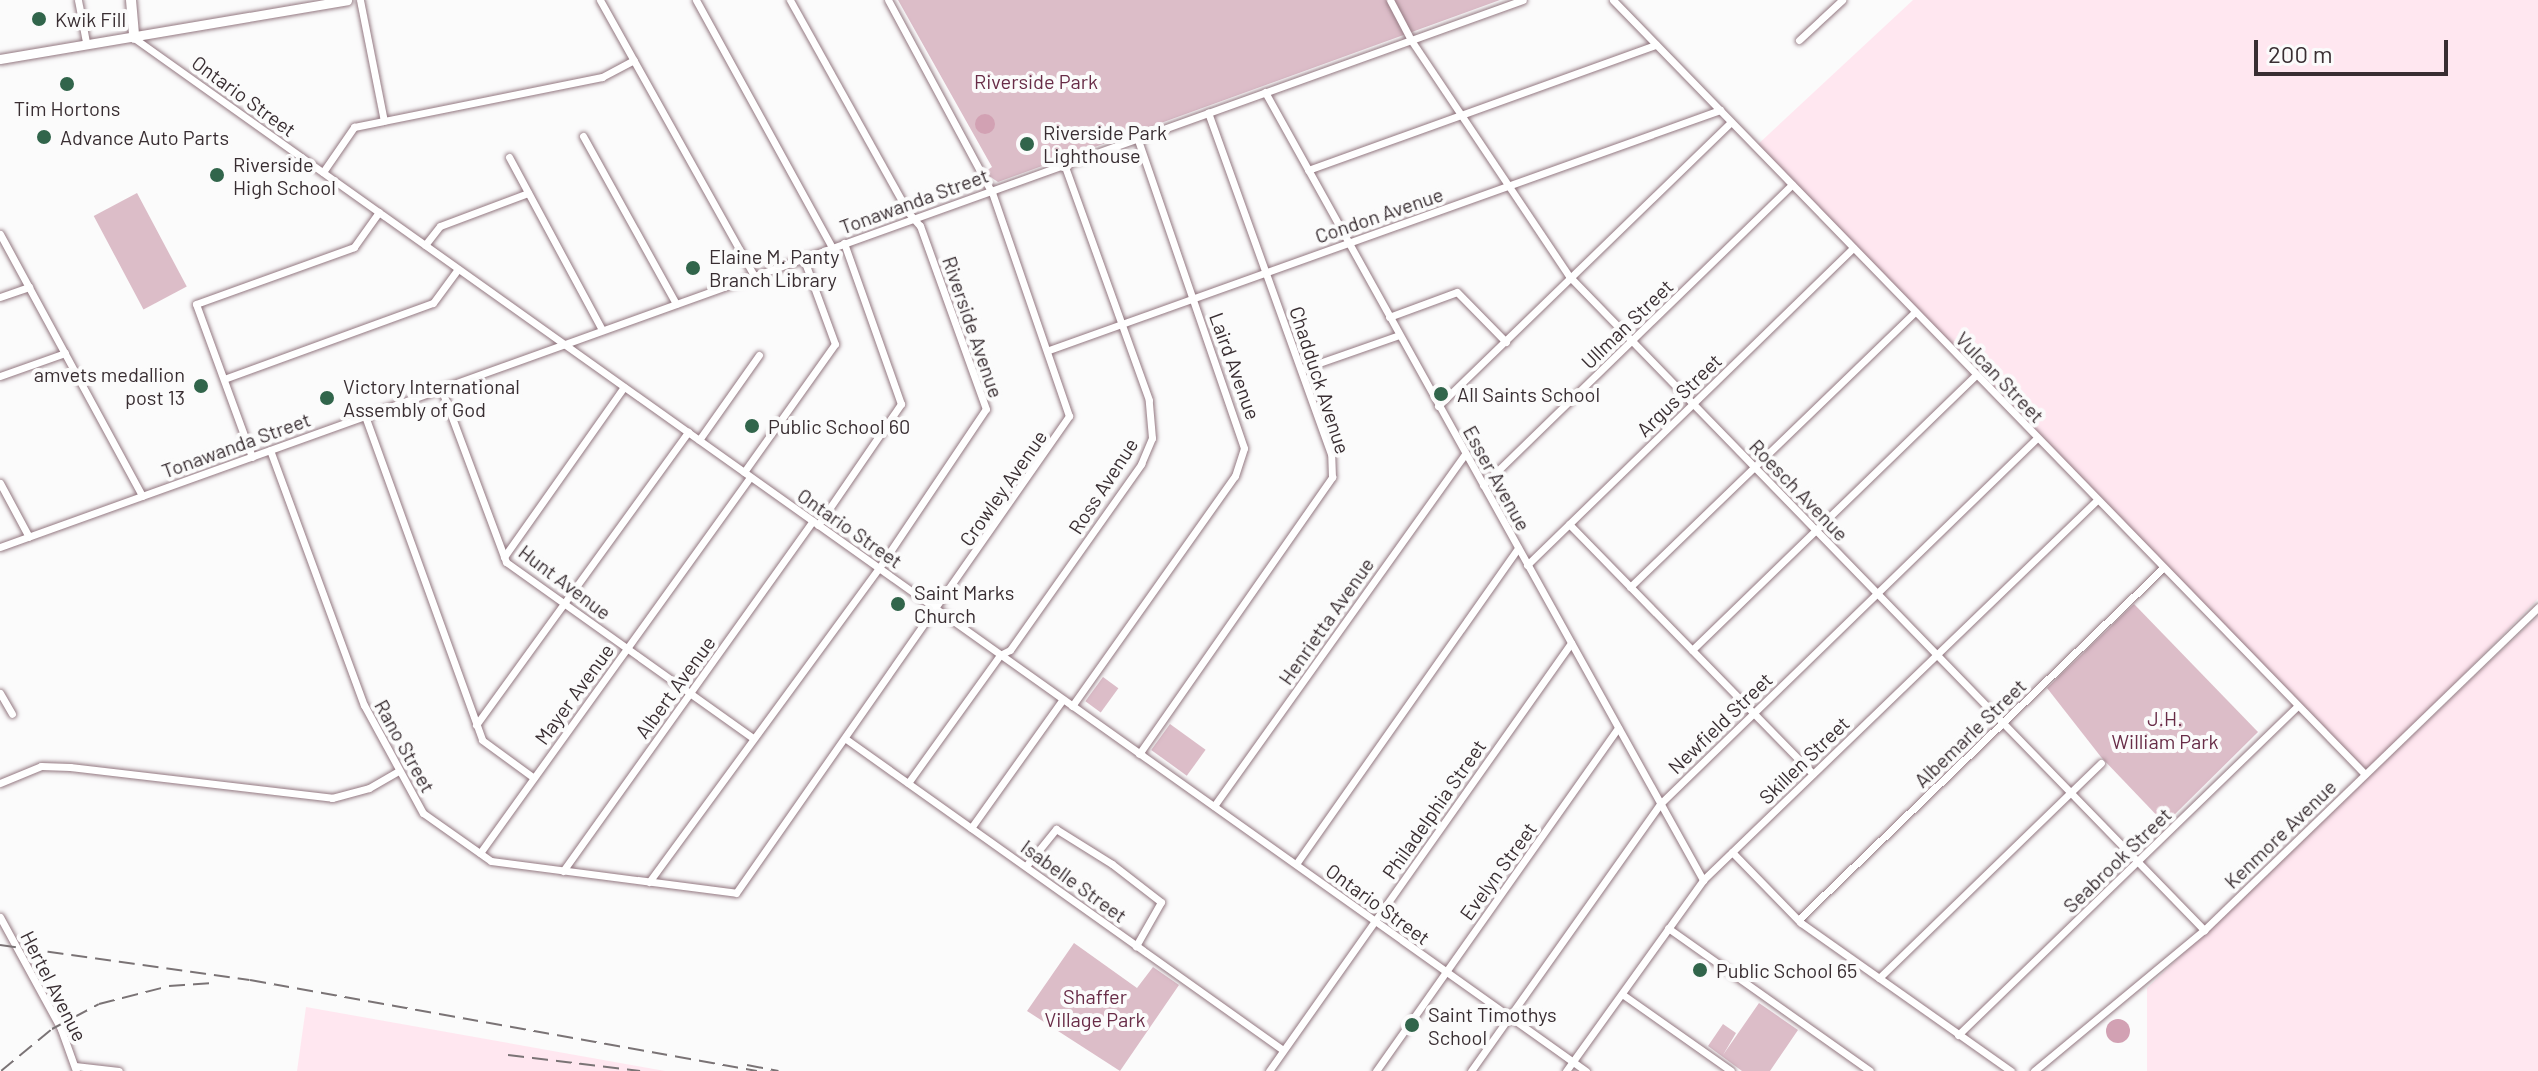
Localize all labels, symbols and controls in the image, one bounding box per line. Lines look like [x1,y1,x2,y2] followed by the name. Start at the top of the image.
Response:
[55,7,126,31] place label: Kwik Fill
[30,10,48,28] marker: Kwik Fill
[2258,24,2452,74] scale bar
[2268,39,2333,68] text: 200 m
[187,50,301,142] street label: Ontario Street
[974,69,1098,93] park label: Riverside Park
[58,75,76,93] marker: Tim Hortons
[14,96,120,120] place label: Tim Hortons
[1043,120,1167,167] place label: Riverside Park Lighthouse
[60,125,229,149] place label: Advance Auto Parts
[35,128,53,146] marker: Advance Auto Parts
[1018,135,1036,153] marker: Riverside Park Lighthouse
[233,152,336,199] place label: Riverside High School
[836,163,992,239] street label: Tonawanda Street
[208,166,226,184] marker: Riverside High School
[1312,182,1446,248] street label: Condon Avenue
[709,244,839,291] place label: Elaine M. Panty Branch Library
[938,253,1008,401] street label: Riverside Avenue
[684,259,702,277] marker: Elaine M. Panty Branch Library
[1576,274,1678,374] street label: Ullman Street
[1285,303,1355,457] street label: Chadduck Avenue
[1205,309,1265,423] street label: Laird Avenue
[1951,327,2049,427] street label: Vulcan Street
[1632,349,1726,441] street label: Argus Street
[34,362,185,409] place label: amvets medallion post 13
[343,374,520,421] place label: Victory International Assembly of God
[192,377,210,395] marker: amvets medallion post 13
[1457,382,1600,406] place label: All Saints School
[1432,385,1450,403] marker: All Saints School
[318,389,336,407] marker: Victory International Assembly of God
[158,407,314,483] street label: Tonawanda Street
[768,414,910,438] place label: Public School 60
[743,417,761,435] marker: Public School 60
[1458,421,1536,535] street label: Esser Avenue
[954,425,1052,551] street label: Crowley Avenue
[1063,434,1143,538] street label: Ross Avenue
[1745,434,1853,546] street label: Roesch Avenue
[793,483,907,573] street label: Ontario Street
[514,539,616,625] street label: Hunt Avenue
[1273,553,1379,689] street label: Henrietta Avenue
[914,580,1014,627] place label: Saint Marks Church
[889,595,907,613] marker: Saint Marks Church
[630,631,720,743] street label: Albert Avenue
[529,639,619,749] street label: Mayer Avenue
[1663,667,1777,779] street label: Newfield Street
[1909,674,2031,792] street label: Albemarle Street
[370,695,440,797] street label: Rano Street
[2111,707,2219,754] park label: J.H. William Park
[1754,711,1854,809] street label: Skillen Street
[1377,735,1491,883] street label: Philadelphia Street
[2219,775,2341,893] street label: Kenmore Avenue
[2058,802,2176,918] street label: Seabrook Street
[1454,817,1542,925] street label: Evelyn Street
[1016,835,1132,927] street label: Isabelle Street
[1321,858,1435,950] street label: Ontario Street
[16,927,92,1045] street label: Hertel Avenue
[1716,958,1857,982] place label: Public School 65
[1691,961,1709,979] marker: Public School 65
[1045,985,1145,1032] park label: Shaffer Village Park
[1428,1002,1556,1049] place label: Saint Timothys School
[1403,1016,1421,1034] marker: Saint Timothys School

